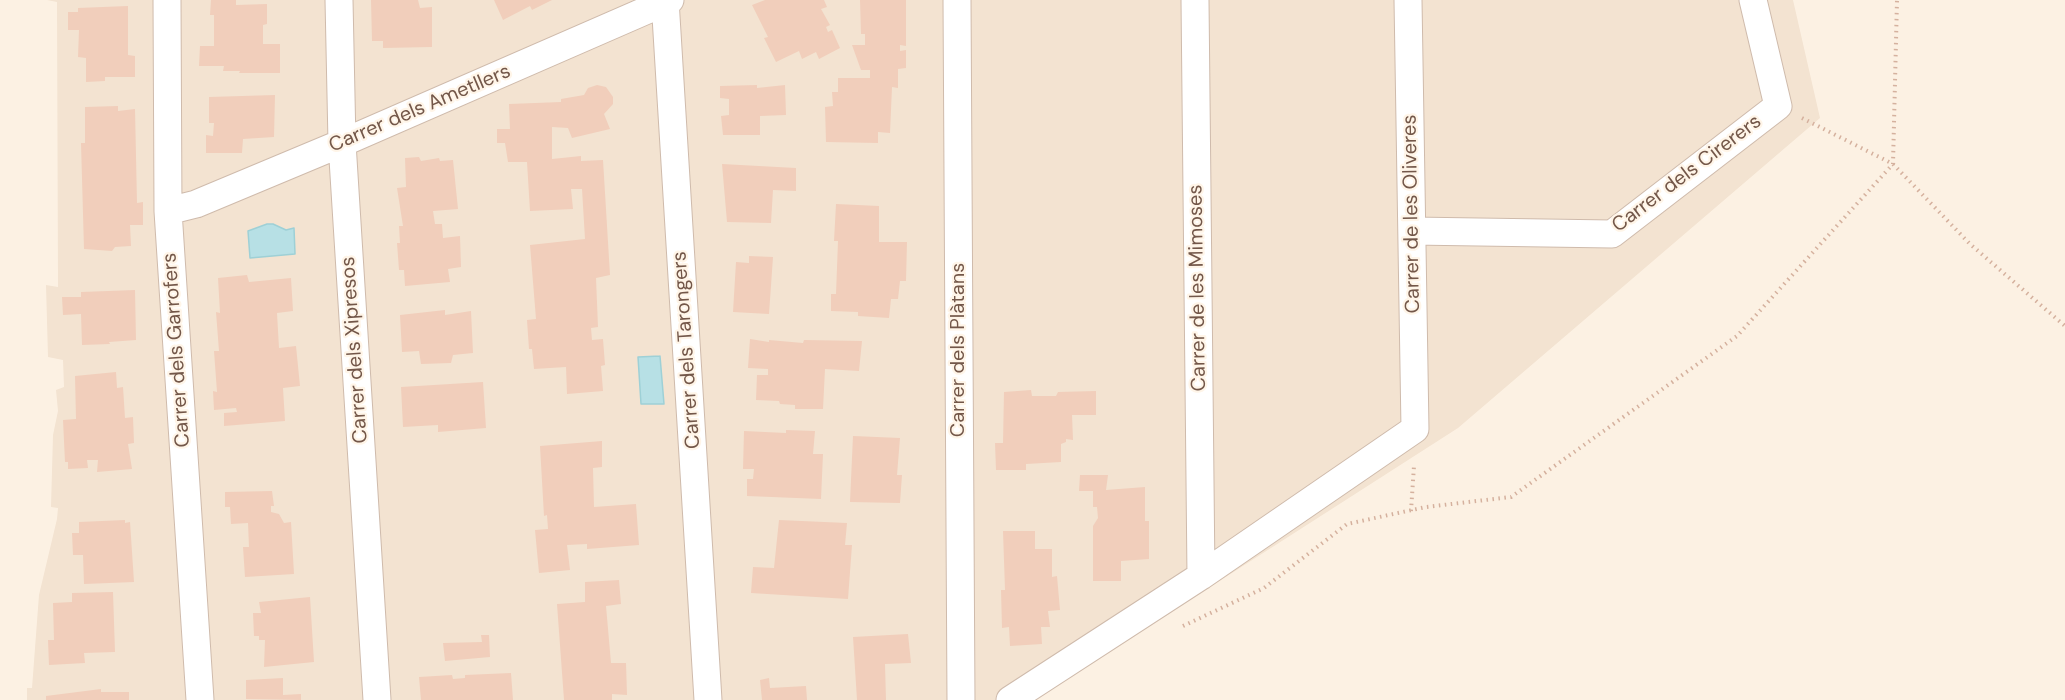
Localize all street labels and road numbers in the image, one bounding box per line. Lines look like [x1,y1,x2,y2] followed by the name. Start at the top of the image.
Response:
[326,60,514,158] street label: Carrer dels Ametllers
[1608,110,1766,238] street label: Carrer dels Cirerers
[1398,114,1426,314] street label: Carrer de les Oliveres
[1184,184,1212,392] street label: Carrer de les Mimoses
[668,250,706,450] street label: Carrer dels Tarongers
[158,252,196,448] street label: Carrer dels Garrofers
[337,256,373,444] street label: Carrer dels Xipresos
[947,263,971,437] street label: Carrer dels Plàtans

